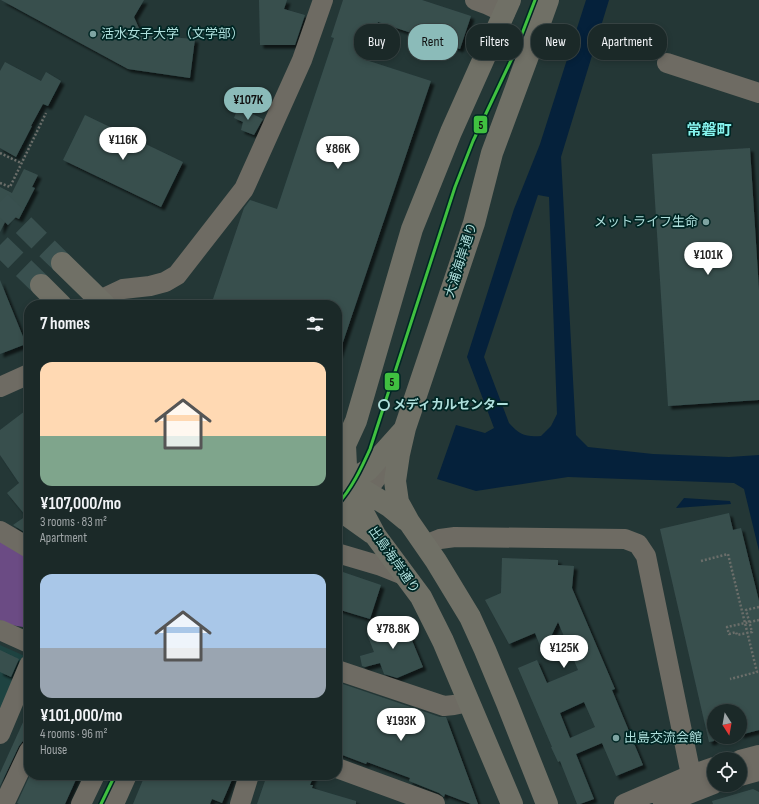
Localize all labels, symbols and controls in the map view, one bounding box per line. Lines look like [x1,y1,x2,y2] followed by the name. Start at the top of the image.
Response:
[354,24,400,60] chip: Buy
[408,24,458,60] chip: Rent
[466,24,523,60] chip: Filters
[531,24,580,60] chip: New
[588,24,667,60] chip: Apartment
[101,26,244,42] place label: 活水女子大学（文学部）
[88,29,98,39] marker: 活水女子大学（文学部）
[220,87,276,121] pin: ¥107K
[233,92,263,108] text: ¥107K
[473,115,488,134] line badge: 5
[479,119,484,132] text: 5
[686,121,732,140] district label: 常磐町
[95,127,151,161] pin: ¥116K
[108,132,138,148] text: ¥116K
[314,136,362,170] pin: ¥86K
[325,141,351,157] text: ¥86K
[594,214,698,230] place label: メットライフ生命
[701,217,711,227] marker: メットライフ生命
[441,220,481,300] street label: 大浦海岸通り
[680,242,736,276] pin: ¥101K
[693,247,723,263] text: ¥101K
[304,313,326,335] icon: filters
[40,314,90,334] text: 7 homes
[384,372,400,391] line badge: 5
[390,376,395,389] text: 5
[147,388,219,460] icon: home
[393,397,509,413] place label: メディカルセンター
[378,399,390,411] marker: メディカルセンター
[40,494,121,514] text: ¥107,000/mo
[40,514,107,530] text: 3 rooms · 83 m²
[365,523,423,597] street label: 出島海岸通り
[40,530,87,546] text: Apartment
[147,600,219,672] icon: home
[360,616,426,650] pin: ¥78.8K
[376,621,410,637] text: ¥78.8K
[536,635,592,669] pin: ¥125K
[549,640,579,656] text: ¥125K
[707,704,747,744] north arrow
[707,704,747,792] map controls
[40,706,122,726] text: ¥101,000/mo
[373,708,429,742] pin: ¥193K
[386,713,416,729] text: ¥193K
[40,726,107,742] text: 4 rooms · 96 m²
[624,730,702,746] place label: 出島交流会館
[611,733,621,743] marker: 出島交流会館
[40,742,67,758] text: House
[707,752,747,792] button: locate

